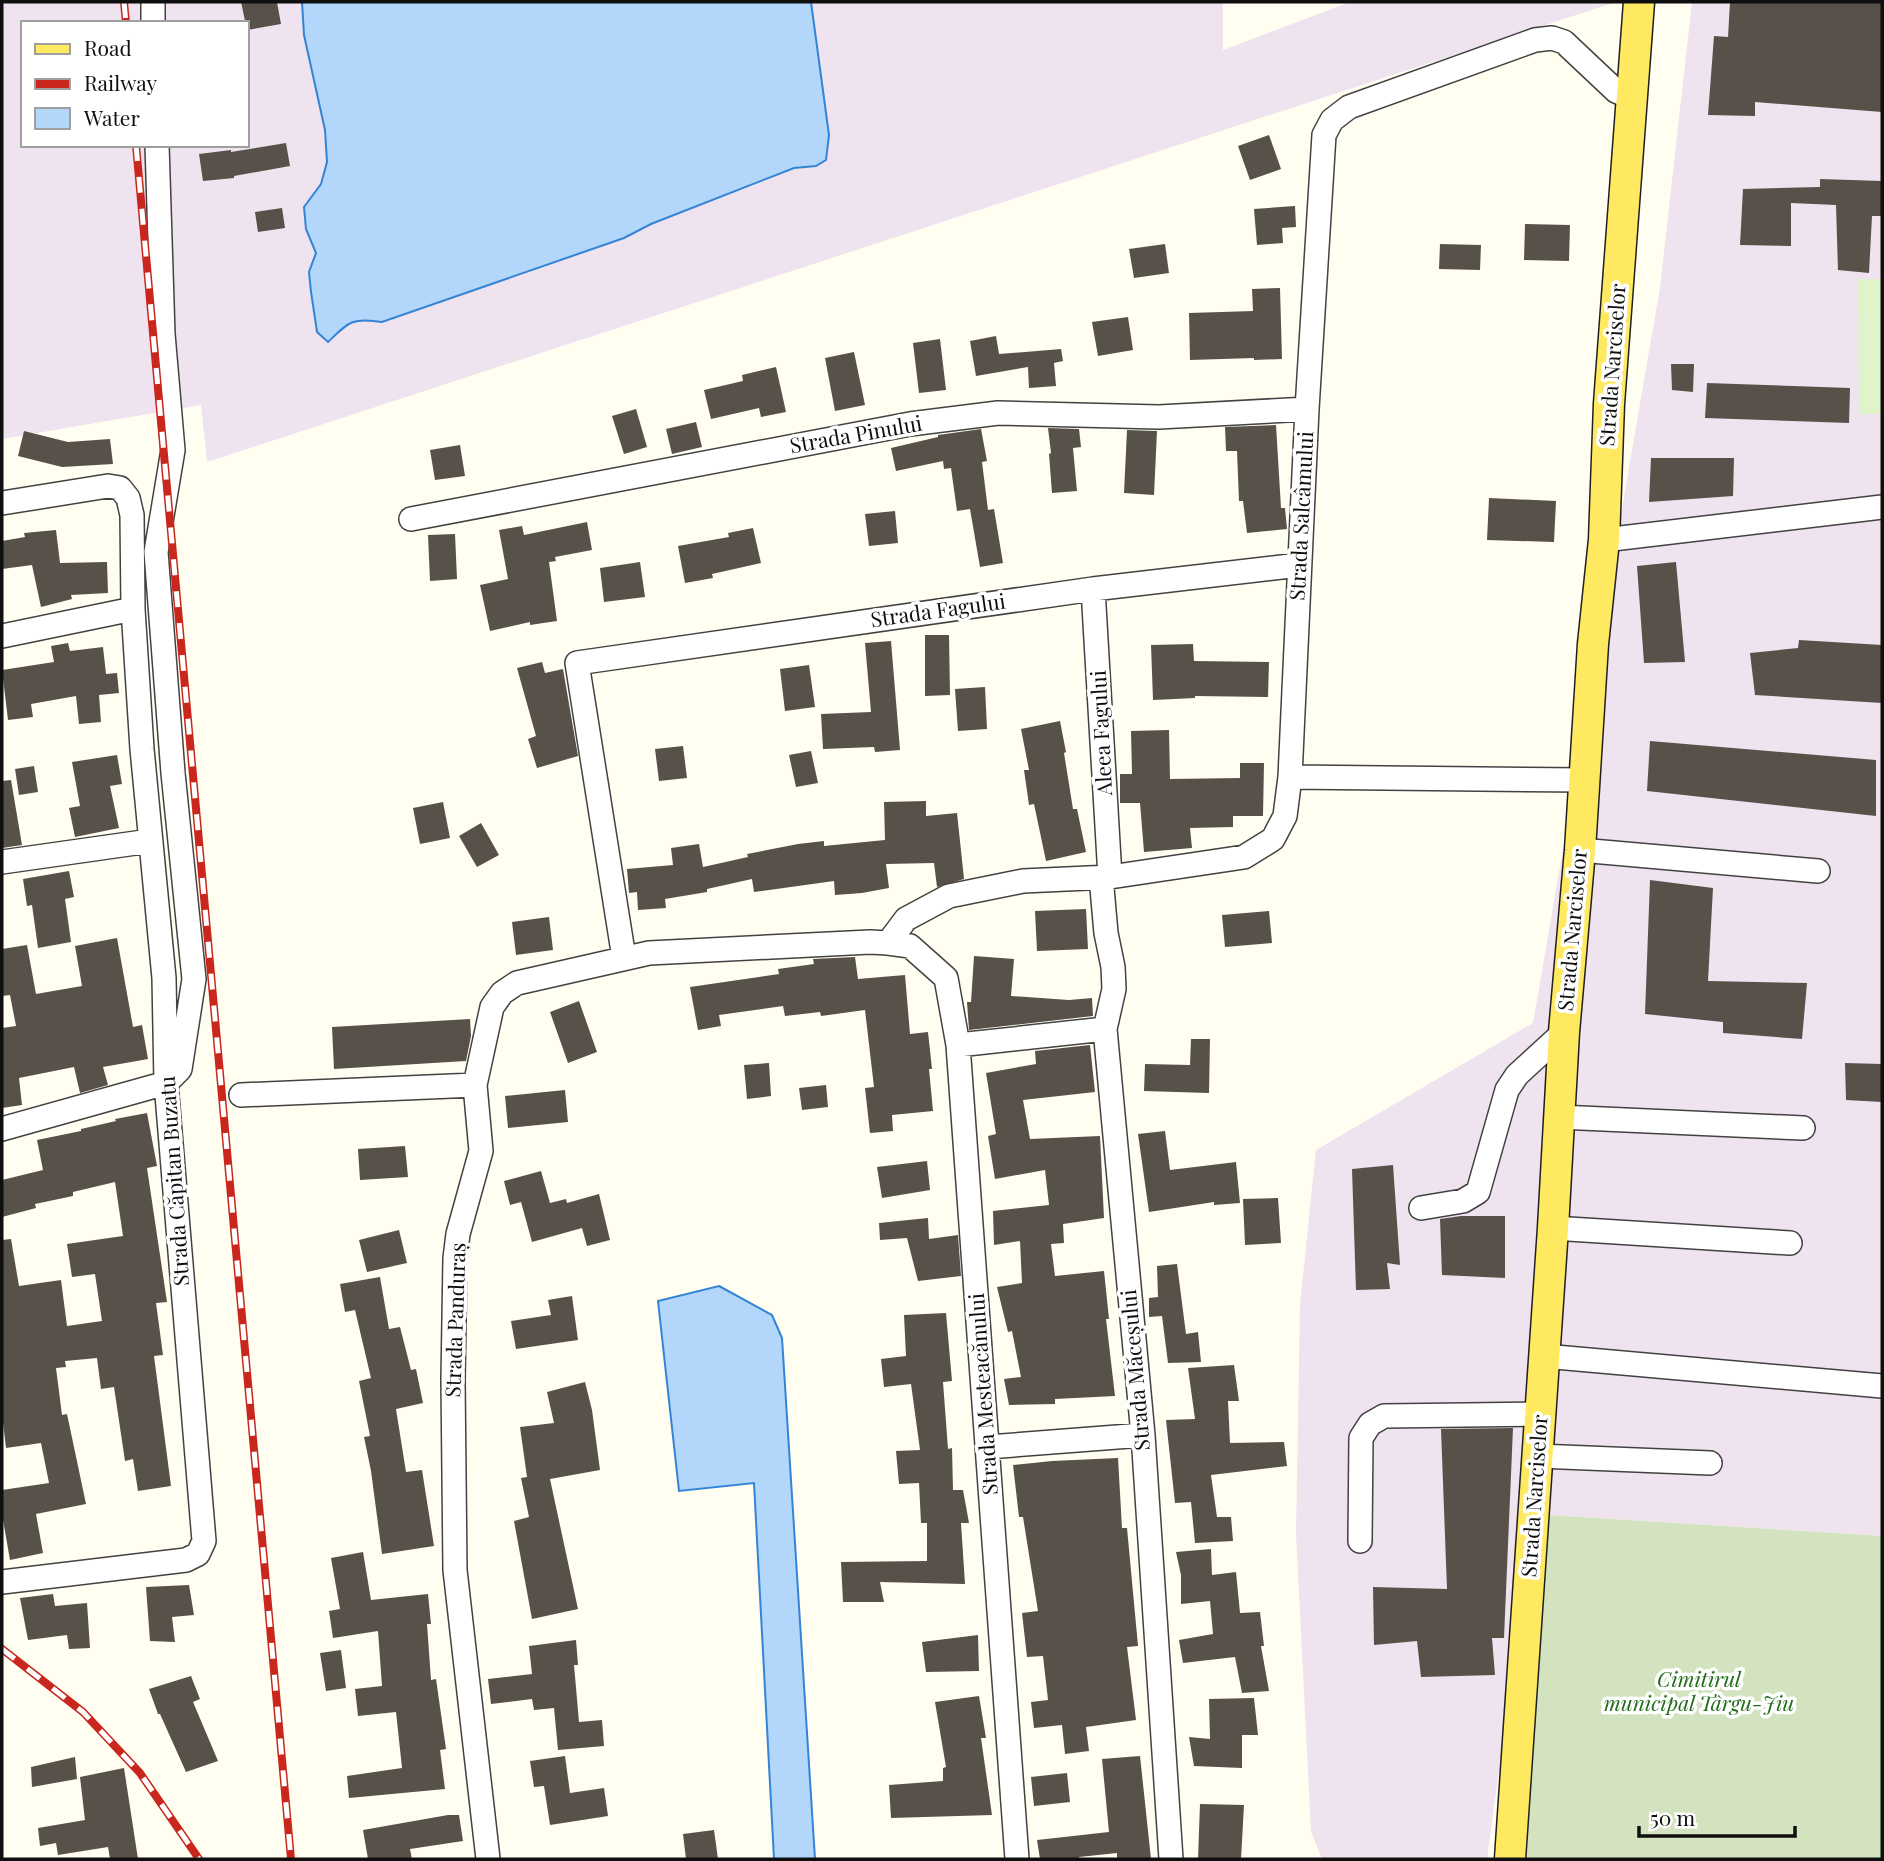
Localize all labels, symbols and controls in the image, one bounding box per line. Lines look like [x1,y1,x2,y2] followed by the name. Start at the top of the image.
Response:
[21,21,248,147] legend
[84,33,132,61] text: Road
[84,68,158,96] text: Railway
[83,103,140,131] text: Water
[1591,282,1631,447] street label: Strada Narciselor
[787,408,924,458] street label: Strada Pinului
[1282,430,1318,601] street label: Strada Salcâmului
[868,586,1007,632] street label: Strada Fagului
[1083,670,1117,797] street label: Aleea Fagului
[1550,847,1592,1012] street label: Strada Narciselor
[152,1075,194,1287] street label: Strada Căpitan Buzatu
[437,1242,472,1398] street label: Strada Panduraș
[1113,1288,1156,1452] street label: Strada Măceșului
[961,1292,1003,1496] street label: Strada Mesteacănului
[1513,1413,1553,1578] street label: Strada Narciselor
[1604,1664,1794,1716] park label: Cimitirul municipal Târgu-Jiu
[1639,1794,1795,1838] scale bar
[1650,1803,1696,1831] text: 50 m

